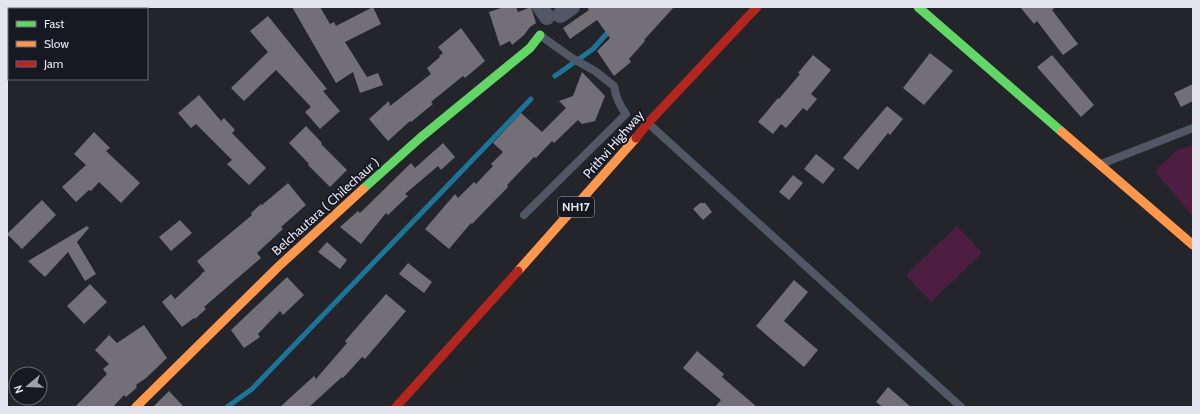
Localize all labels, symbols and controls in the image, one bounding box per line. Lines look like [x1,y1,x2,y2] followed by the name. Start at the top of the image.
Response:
[8,8,148,80] legend
[44,16,64,31] text: Fast
[44,36,69,51] text: Slow
[43,56,63,71] text: Jam
[579,106,647,181] street label: Prithvi Highway
[268,154,382,258] street label: Belchautara ( Chilechaur )
[558,197,594,217] road number: NH17
[8,366,48,406] north arrow
[11,383,26,395] text: N

